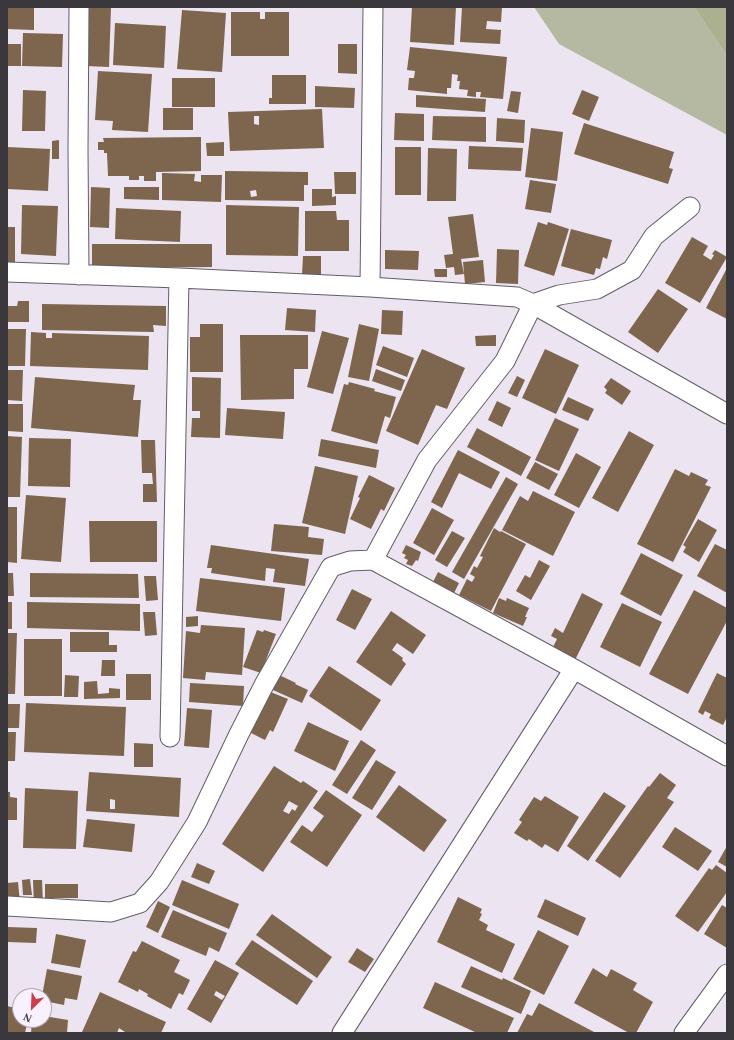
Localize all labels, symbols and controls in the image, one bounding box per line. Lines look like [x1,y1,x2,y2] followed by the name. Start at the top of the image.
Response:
[12,988,52,1028] north arrow
[21,1011,34,1025] text: N

